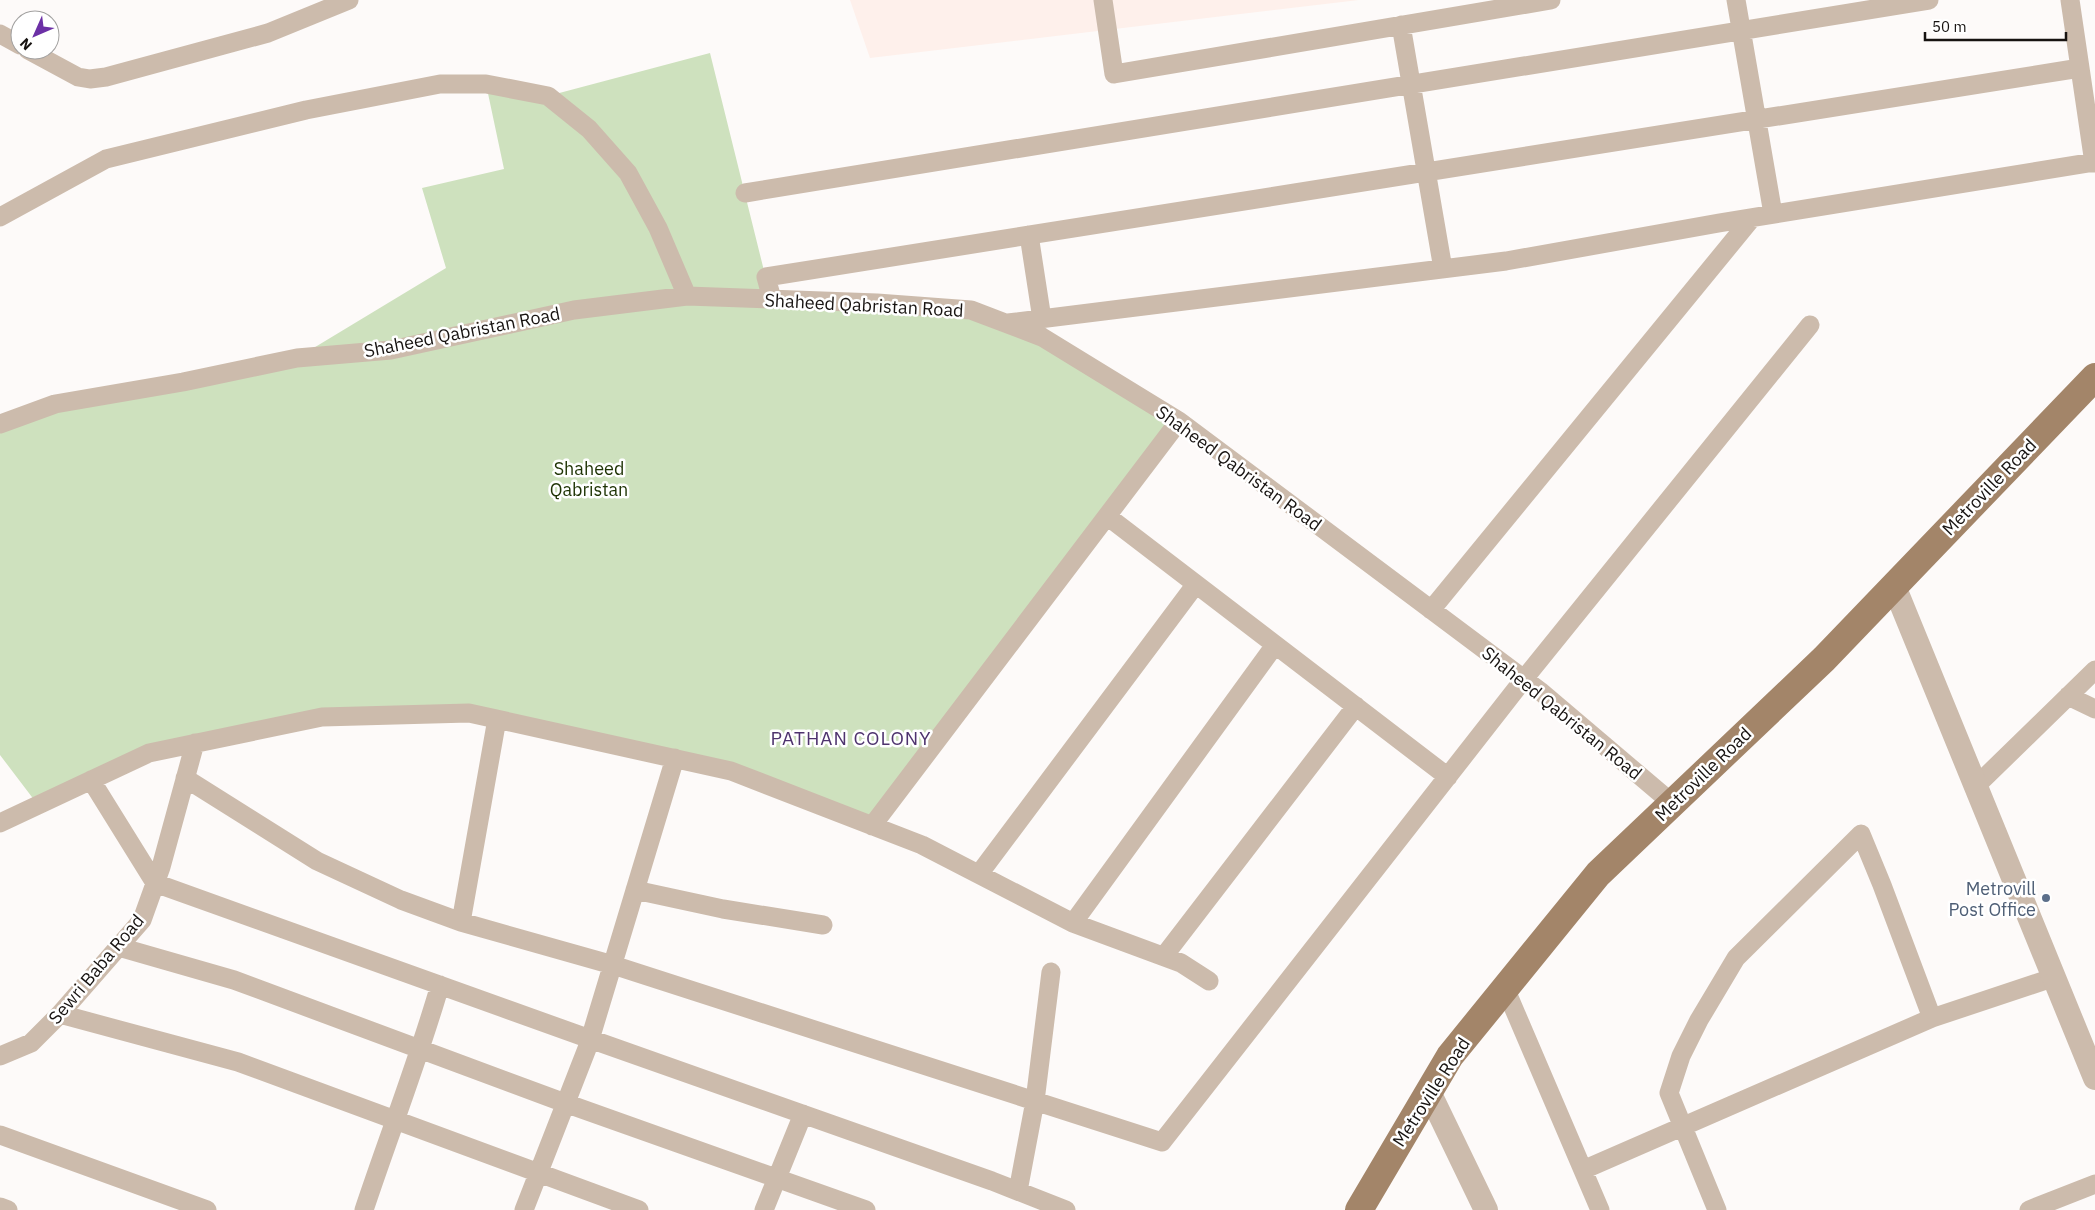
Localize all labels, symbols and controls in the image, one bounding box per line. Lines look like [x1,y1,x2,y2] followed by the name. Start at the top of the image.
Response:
[10,10,60,60] north arrow
[1925,10,2066,42] scale bar
[1932,17,1967,36] text: 50 m
[16,34,36,54] text: N
[764,288,964,322] street label: Shaheed Qabristan Road
[362,302,562,362] street label: Shaheed Qabristan Road
[1152,400,1326,536] street label: Shaheed Qabristan Road
[1937,434,2041,540] street label: Metroville Road
[550,457,628,501] park label: Shaheed Qabristan
[1477,641,1647,785] street label: Shaheed Qabristan Road
[1650,722,1756,826] street label: Metroville Road
[770,726,932,750] district label: PATHAN COLONY
[1949,877,2036,921] place label: Metrovill Post Office
[2040,892,2052,904] marker: Metrovill Post Office
[43,909,149,1029] street label: Sewri Baba Road
[1387,1033,1475,1151] street label: Metroville Road

